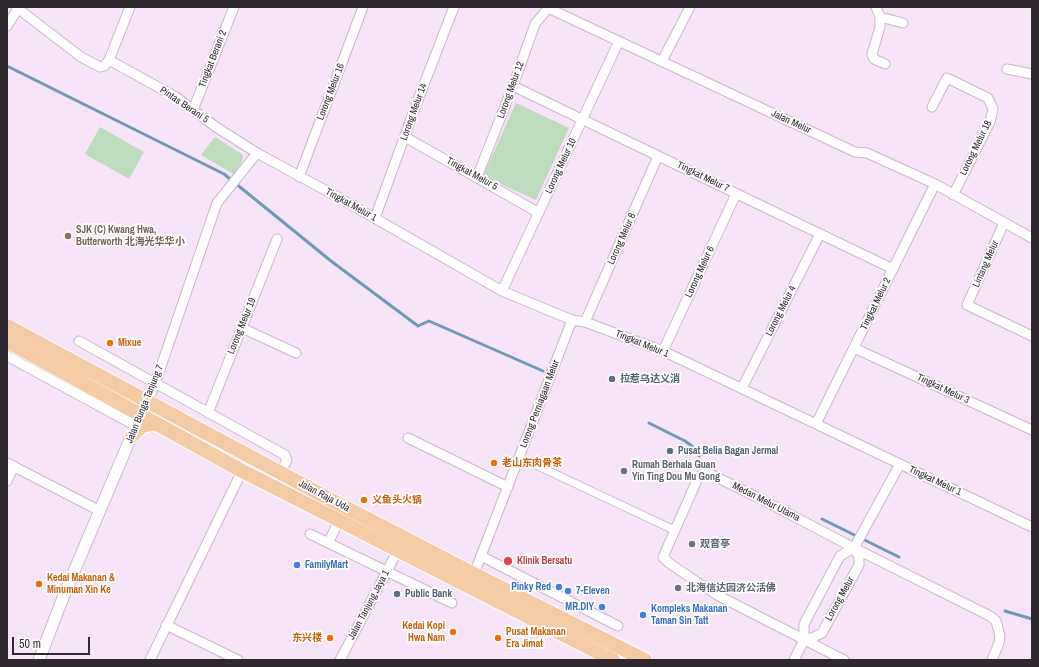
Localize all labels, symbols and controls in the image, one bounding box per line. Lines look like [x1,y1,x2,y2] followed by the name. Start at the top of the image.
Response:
[197,29,229,89] street label: Tingkat Berani 2
[495,60,527,120] street label: Lorong Melur 12
[315,62,347,122] street label: Lorong Melur 16
[398,82,430,142] street label: Lorong Melur 14
[157,84,211,126] street label: Pintas Berani 5
[769,108,813,136] street label: Jalan Melur
[958,119,994,177] street label: Lorong Melur 18
[543,136,579,196] street label: Lorong Melur 10
[444,155,500,193] street label: Tingkat Melur 5
[675,159,731,195] street label: Tingkat Melur 7
[323,186,379,224] street label: Tingkat Melur 1
[605,211,639,267] street label: Lorong Melur 8
[76,224,185,248] place label: SJK (C) Kwang Hwa, Butterworth 北海光华华小
[63,231,73,241] marker: SJK (C) Kwang Hwa, Butterworth 北海光华华小
[970,239,1002,289] street label: Lintang Melur
[683,244,717,300] street label: Lorong Melur 6
[858,276,894,332] street label: Tingkat Melur 2
[763,284,799,338] street label: Lorong Melur 4
[225,296,259,356] street label: Lorong Melur 19
[613,328,671,360] street label: Tingkat Melur 1
[118,337,141,349] place label: Mixue
[105,338,115,348] marker: Mixue
[518,358,562,450] street label: Lorong Perniagaan Melur
[124,363,166,445] street label: Jalan Bunga Tanjung 7
[915,372,971,406] street label: Tingkat Melur 3
[620,373,680,385] place label: 拉惹乌达义消
[607,374,617,384] marker: 拉惹乌达义消
[678,445,778,457] place label: Pusat Belia Bagan Jermal
[665,446,675,456] marker: Pusat Belia Bagan Jermal
[502,457,562,469] place label: 老山东肉骨茶
[489,458,499,468] marker: 老山东肉骨茶
[632,459,720,482] place label: Rumah Berhala Guan Yin Ting Dou Mu Gong
[907,464,963,498] street label: Tingkat Melur 1
[619,466,629,476] marker: Rumah Berhala Guan Yin Ting Dou Mu Gong
[296,478,352,514] street label: Jalan Raja Uda
[730,480,802,524] street label: Medan Melur Utama
[372,494,422,506] place label: 义鱼头火锅
[359,495,369,505] marker: 义鱼头火锅
[700,538,730,550] place label: 观音亭
[687,539,697,549] marker: 观音亭
[502,555,514,567] marker: Klinik Bersatu
[517,555,572,567] place label: Klinik Bersatu
[305,559,348,571] place label: FamilyMart
[292,560,302,570] marker: FamilyMart
[346,568,392,642] street label: Jalan Tanjung Jaya 1
[47,572,115,596] place label: Kedai Makanan & Minuman Xin Ke
[823,575,857,623] street label: Lorong Melur
[34,579,44,589] marker: Kedai Makanan & Minuman Xin Ke
[511,581,551,593] place label: Pinky Red
[554,582,564,592] marker: Pinky Red
[686,582,776,594] place label: 北海信达园济公活佛
[673,583,683,593] marker: 北海信达园济公活佛
[576,585,610,597] place label: 7-Eleven
[563,586,573,596] marker: 7-Eleven
[405,588,452,600] place label: Public Bank
[392,589,402,599] marker: Public Bank
[565,601,594,613] place label: MR.DIY
[597,602,607,612] marker: MR.DIY
[651,603,728,626] place label: Kompleks Makanan Taman Sin Tatt
[638,610,648,620] marker: Kompleks Makanan Taman Sin Tatt
[402,620,445,644] place label: Kedai Kopi Hwa Nam
[506,626,566,650] place label: Pusat Makanan Era Jimat
[448,627,458,637] marker: Kedai Kopi Hwa Nam
[14,629,92,655] scale bar
[292,632,322,644] place label: 东兴楼
[325,633,335,643] marker: 东兴楼
[493,633,503,643] marker: Pusat Makanan Era Jimat
[19,636,41,652] text: 50 m

